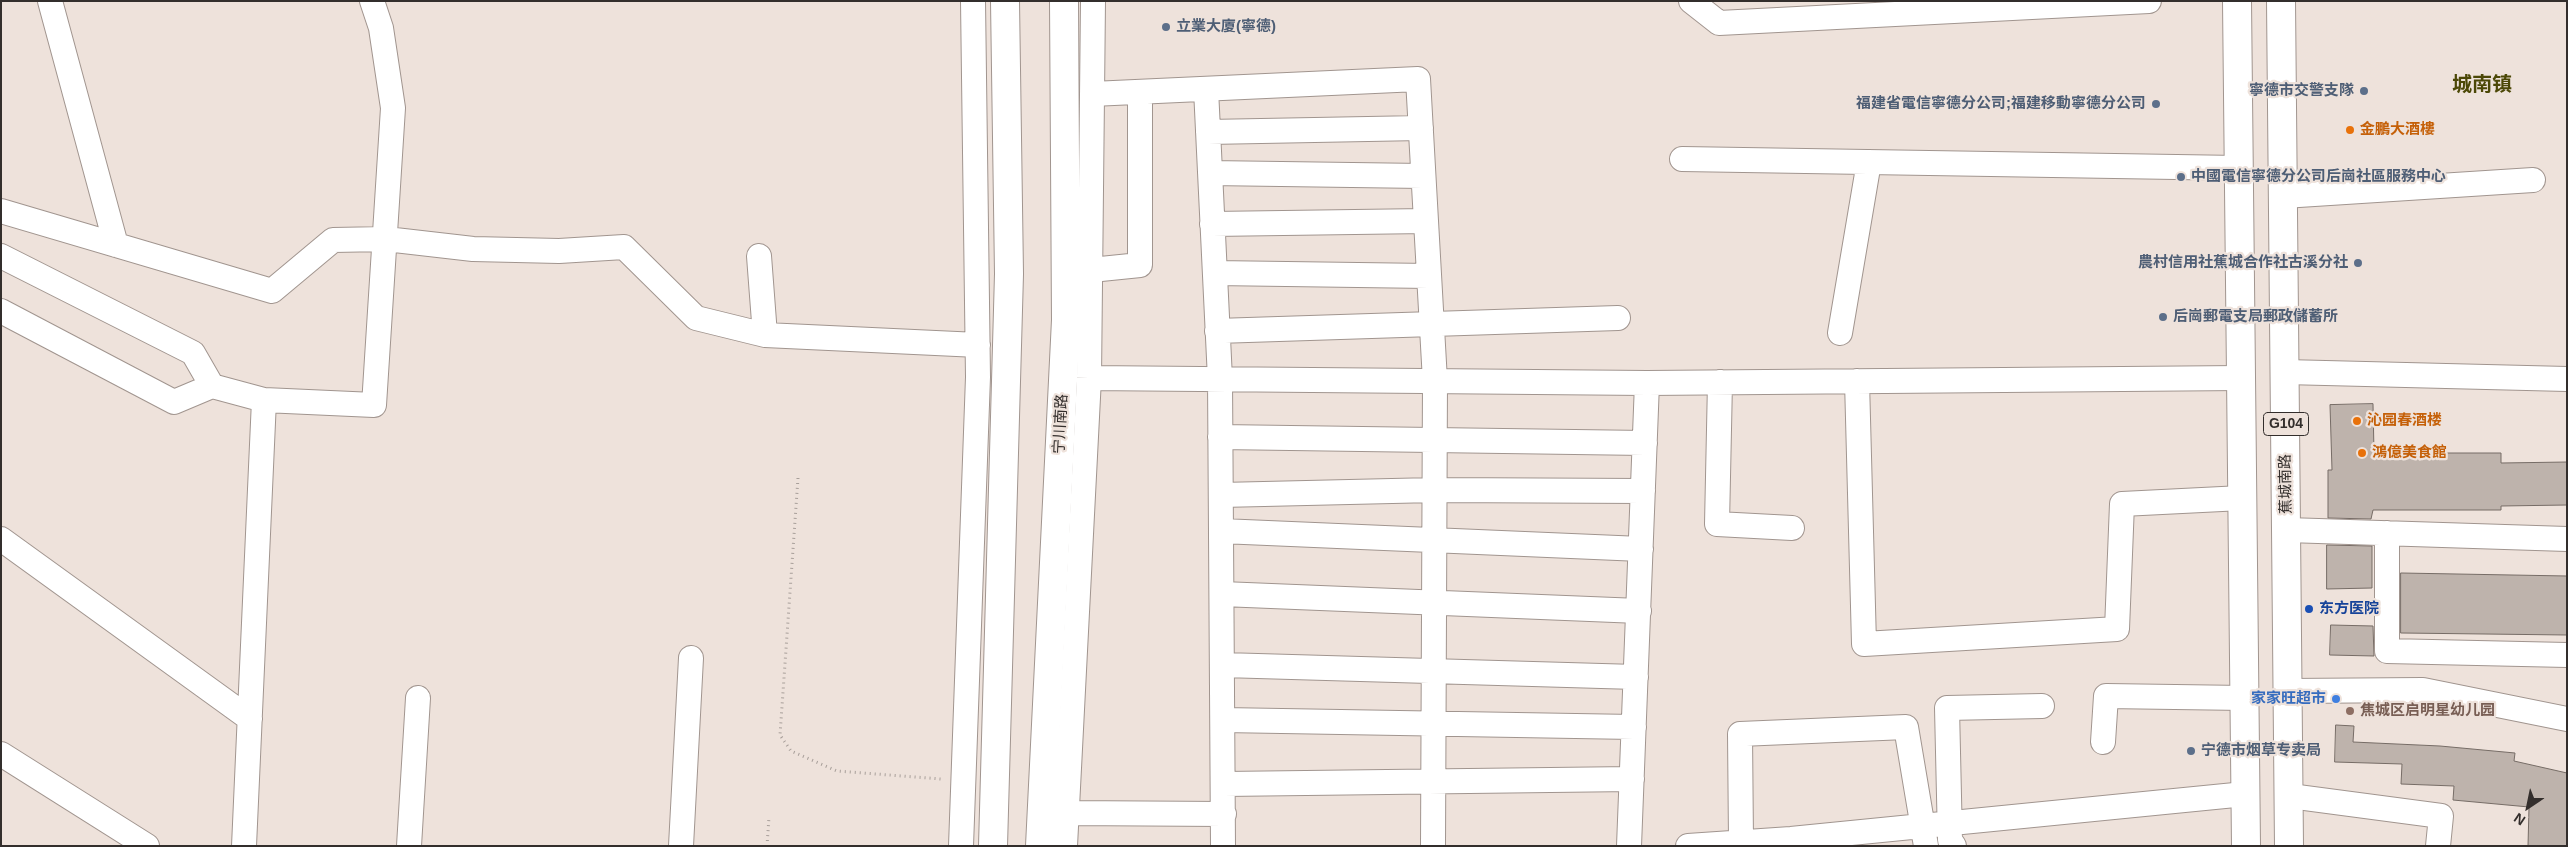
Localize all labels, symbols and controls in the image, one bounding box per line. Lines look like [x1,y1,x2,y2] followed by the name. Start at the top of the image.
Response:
[1176,18,1276,36] place label: 立業大廈(寧德)
[1160,21,1172,33] marker: 立業大廈(寧德)
[2452,73,2512,97] district label: 城南镇
[2249,82,2354,100] place label: 寧德市交警支隊
[2358,85,2370,97] marker: 寧德市交警支隊
[1856,95,2146,113] place label: 福建省電信寧德分公司;福建移動寧德分公司
[2150,98,2162,110] marker: 福建省電信寧德分公司;福建移動寧德分公司
[2360,121,2435,139] place label: 金鵬大酒樓
[2344,124,2356,136] marker: 金鵬大酒樓
[2191,168,2446,186] place label: 中國電信寧德分公司后崗社區服務中心
[2175,171,2187,183] marker: 中國電信寧德分公司后崗社區服務中心
[2138,254,2348,272] place label: 農村信用社蕉城合作社古溪分社
[2352,257,2364,269] marker: 農村信用社蕉城合作社古溪分社
[2173,308,2338,326] place label: 后崗郵電支局郵政儲蓄所
[2157,311,2169,323] marker: 后崗郵電支局郵政儲蓄所
[1050,394,1072,454] street label: 宁川南路
[2264,412,2308,436] road number: G104
[2367,412,2442,430] place label: 沁园春酒楼
[2351,415,2363,427] marker: 沁园春酒楼
[2372,444,2447,462] place label: 鴻億美食館
[2356,447,2368,459] marker: 鴻億美食館
[2276,454,2296,514] street label: 蕉城南路
[2319,600,2379,618] place label: 东方医院
[2303,603,2315,615] marker: 东方医院
[2251,690,2326,708] place label: 家家旺超市
[2330,693,2342,705] marker: 家家旺超市
[2360,702,2495,720] place label: 焦城区启明星幼儿园
[2344,705,2356,717] marker: 焦城区启明星幼儿园
[2201,742,2321,760] place label: 宁德市烟草专卖局
[2185,745,2197,757] marker: 宁德市烟草专卖局
[2503,782,2553,832] north arrow
[2511,810,2528,829] text: N

